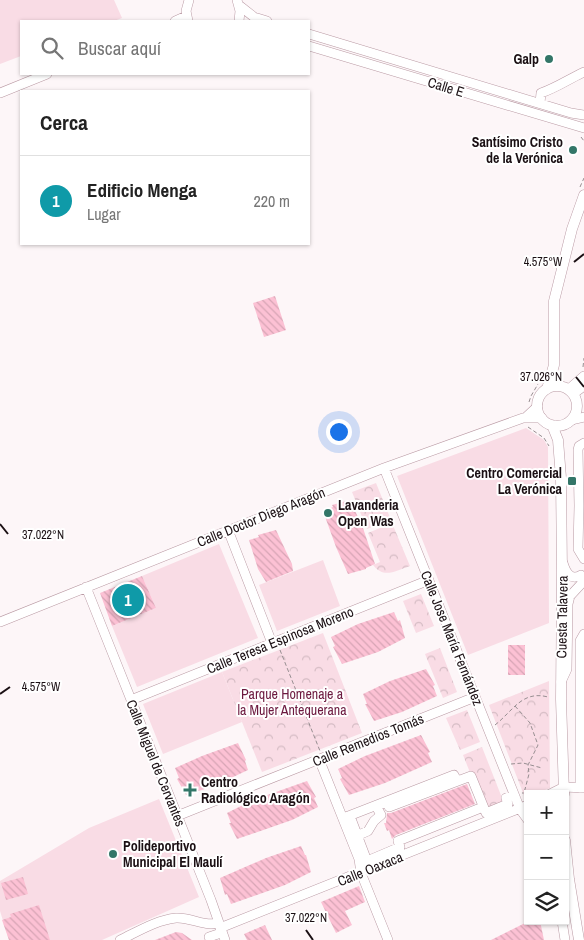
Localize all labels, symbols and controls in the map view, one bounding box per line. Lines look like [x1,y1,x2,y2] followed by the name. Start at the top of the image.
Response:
[20,20,310,75] search box
[38,34,66,62] icon: search
[78,35,161,61] text: Buscar aquí
[513,50,539,68] place label: Galp
[543,53,555,65] marker: Galp
[426,73,466,101] street label: Calle E
[40,108,88,137] text: Cerca
[472,133,564,167] place label: Santísimo Cristo de la Verónica
[567,144,579,156] marker: Santísimo Cristo de la Verónica
[87,177,197,203] text: Edificio Menga
[52,190,60,212] text: 1
[254,190,290,212] text: 220 m
[87,203,121,225] text: Lugar
[524,254,563,270] text: 4.575°W
[520,369,562,385] text: 37.026°N
[326,419,352,445] your location
[466,464,563,498] place label: Centro Comercial La Verónica
[566,475,578,487] marker: Centro Comercial La Verónica
[194,483,328,551] street label: Calle Doctor Diego Aragón
[338,496,399,530] place label: Lavanderia Open Was
[322,507,334,519] marker: Lavanderia Open Was
[22,527,64,543] text: 37.022°N
[417,568,487,708] street label: Calle Jose María Fernández
[552,575,572,659] street label: Cuesta Talavera
[112,581,144,619] pin: 1
[204,602,356,678] street label: Calle Teresa Espinosa Moreno
[22,679,61,695] text: 4.575°W
[237,685,347,719] park label: Parque Homenaje a la Mujer Antequerana
[122,697,190,829] street label: Calle Miguel de Cervantes
[310,709,427,771] street label: Calle Remedios Tomás
[201,773,310,807] place label: Centro Radiológico Aragón
[183,783,197,797] marker: Centro Radiológico Aragón
[524,790,569,925] map controls
[524,790,569,835] button: +
[524,835,569,880] button: −
[123,837,223,871] place label: Polideportivo Municipal El Maulí
[107,848,119,860] marker: Polideportivo Municipal El Maulí
[335,848,406,890] street label: Calle Oaxaca
[524,880,569,925] button: layers
[285,910,327,926] text: 37.022°N

